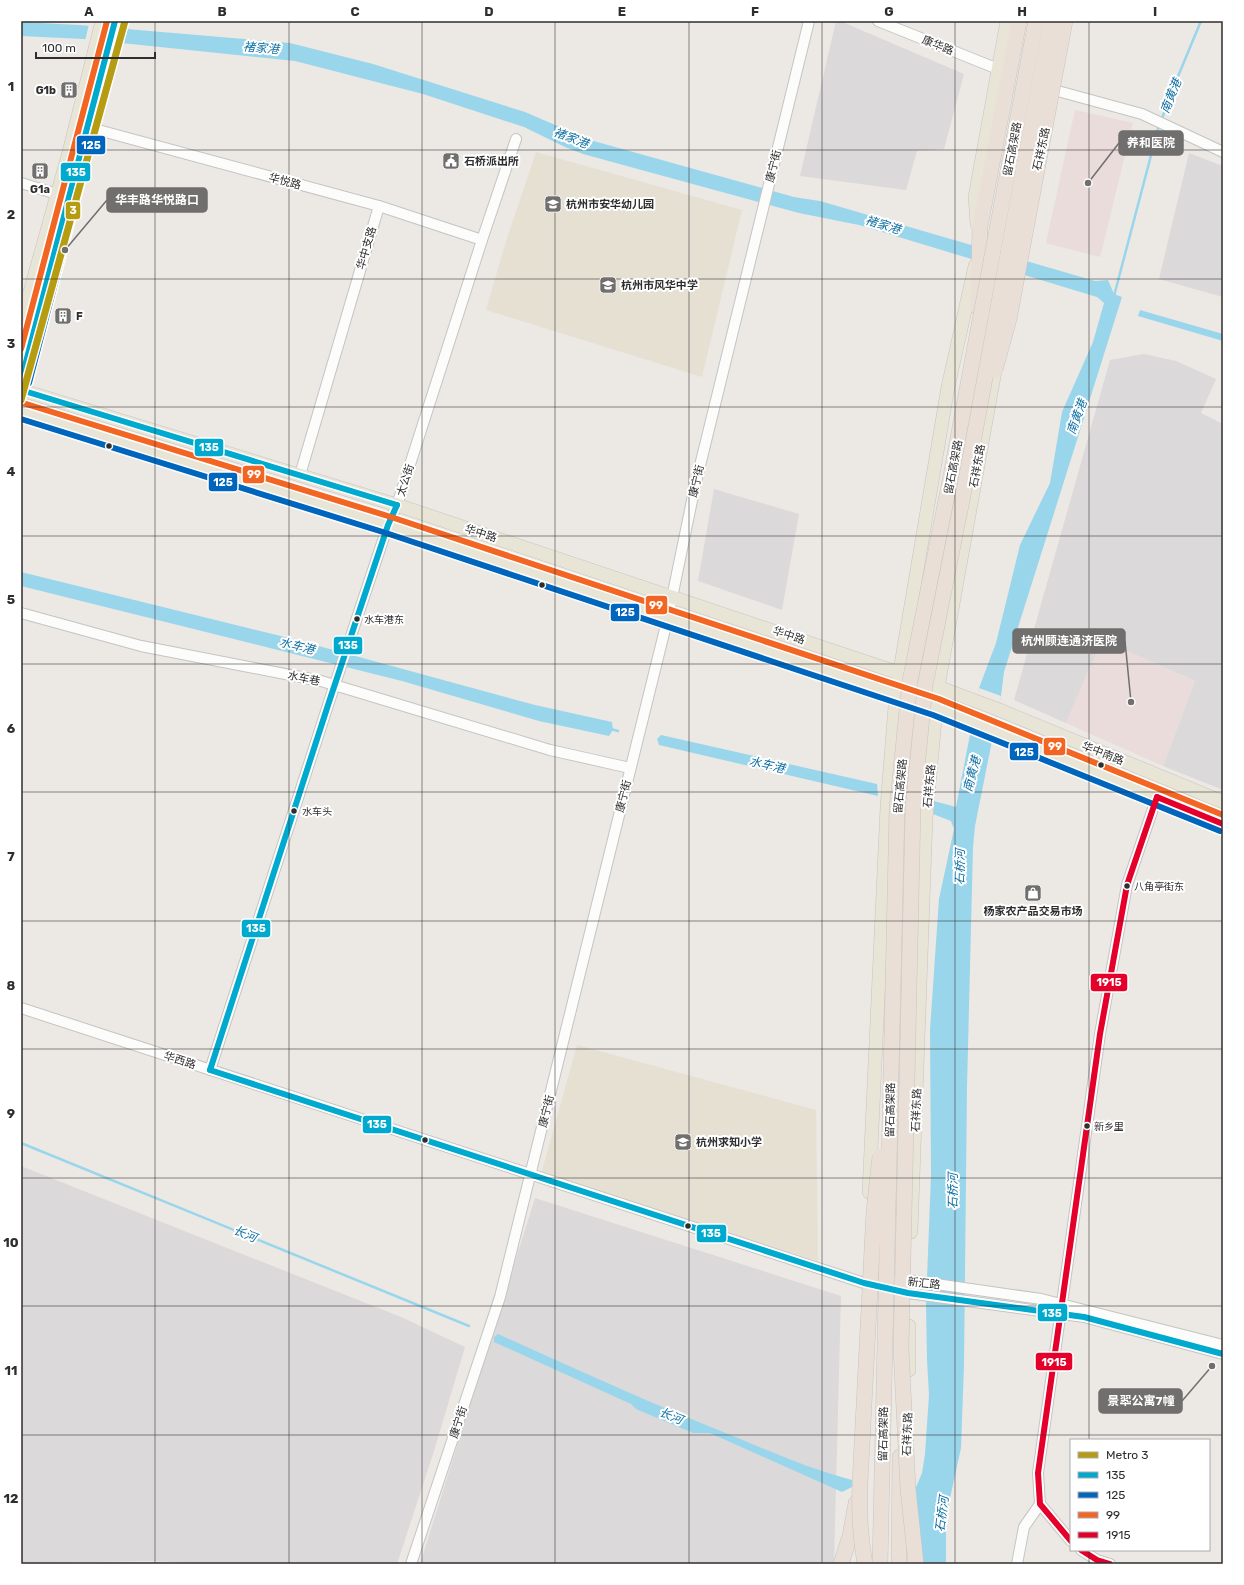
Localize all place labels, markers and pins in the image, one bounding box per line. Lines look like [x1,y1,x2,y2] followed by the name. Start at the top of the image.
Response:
[59,80,79,100] building icon: G1b
[36,84,56,97] place label: G1b
[1119,131,1183,155] callout: 养和医院
[441,151,461,171] public building icon: 石桥派出所
[464,155,519,168] place label: 石桥派出所
[30,161,50,181] building icon: G1a
[30,183,50,196] place label: G1a
[107,188,207,212] callout: 华丰路华悦路口
[543,194,563,214] school or university icon: 杭州市安华幼儿园
[566,198,654,211] place label: 杭州市安华幼儿园
[598,275,618,295] school or university icon: 杭州市风华中学
[621,279,698,292] place label: 杭州市风华中学
[53,306,73,326] building icon: F
[76,310,83,323] place label: F
[104,441,114,451] unlabelled marker
[537,580,547,590] unlabelled marker
[352,614,362,624] marker: 水车港东
[364,614,404,626] place label: 水车港东
[1013,629,1125,653] callout: 杭州顾连通济医院
[1096,760,1106,770] unlabelled marker
[289,806,299,816] marker: 水车头
[302,806,332,818] place label: 水车头
[1122,881,1132,891] marker: 八角亭街东
[1134,881,1184,893] place label: 八角亭街东
[1023,883,1043,903] shop icon: 杨家农产品交易市场
[984,905,1083,918] place label: 杨家农产品交易市场
[1082,1121,1092,1131] marker: 新乡里
[1094,1121,1124,1133] place label: 新乡里
[673,1132,693,1152] school or university icon: 杭州求知小学
[420,1135,430,1145] unlabelled marker
[696,1136,762,1149] place label: 杭州求知小学
[683,1221,693,1231] unlabelled marker
[1099,1389,1182,1413] callout: 景翆公寓7幢

